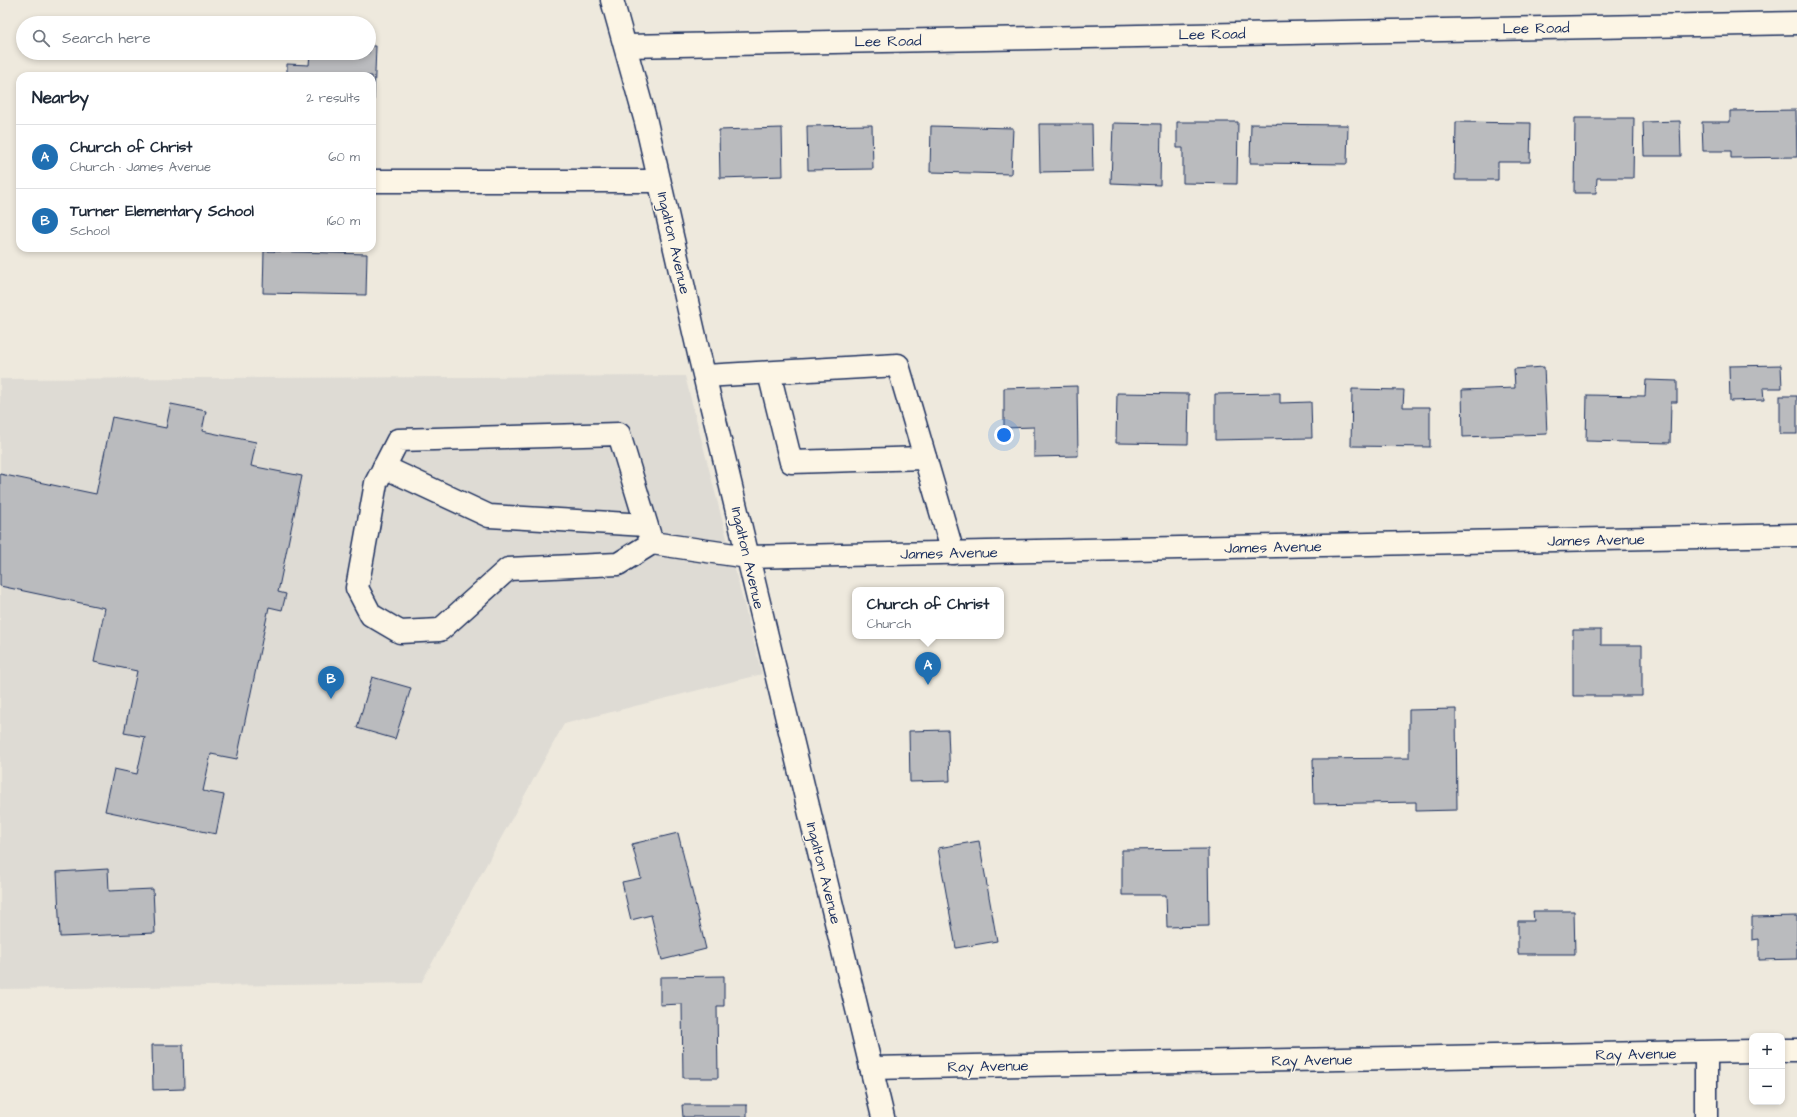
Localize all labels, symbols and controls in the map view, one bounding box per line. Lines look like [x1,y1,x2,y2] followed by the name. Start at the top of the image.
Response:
[16,16,376,60] search box
[1502,17,1570,40] street label: Lee Road
[1178,23,1246,46] street label: Lee Road
[30,27,52,49] icon: search
[62,28,151,49] text: Search here
[854,30,922,53] street label: Lee Road
[32,86,89,110] text: Nearby
[306,89,360,107] text: 2 results
[70,137,192,158] text: Church of Christ
[41,148,49,166] text: A
[328,148,360,166] text: 60 m
[70,158,211,176] text: Church · James Avenue
[651,190,695,296] street label: Ingalton Avenue
[70,201,254,222] text: Turner Elementary School
[40,212,50,230] text: B
[327,212,360,230] text: 160 m
[70,222,110,240] text: School
[994,425,1014,445] your location
[725,505,769,611] street label: Ingalton Avenue
[1547,529,1645,552] street label: James Avenue
[1224,536,1322,559] street label: James Avenue
[900,542,998,565] street label: James Avenue
[852,587,1004,639] popup
[867,594,989,615] text: Church of Christ
[867,615,911,633] text: Church
[915,652,941,685] pin: A
[318,666,344,699] pin: B
[800,820,846,926] street label: Ingalton Avenue
[1749,1033,1785,1105] map controls
[1749,1033,1785,1069] button: +
[1595,1043,1677,1067] street label: Ray Avenue
[1271,1049,1353,1073] street label: Ray Avenue
[947,1055,1029,1079] street label: Ray Avenue
[1749,1069,1785,1105] button: −

